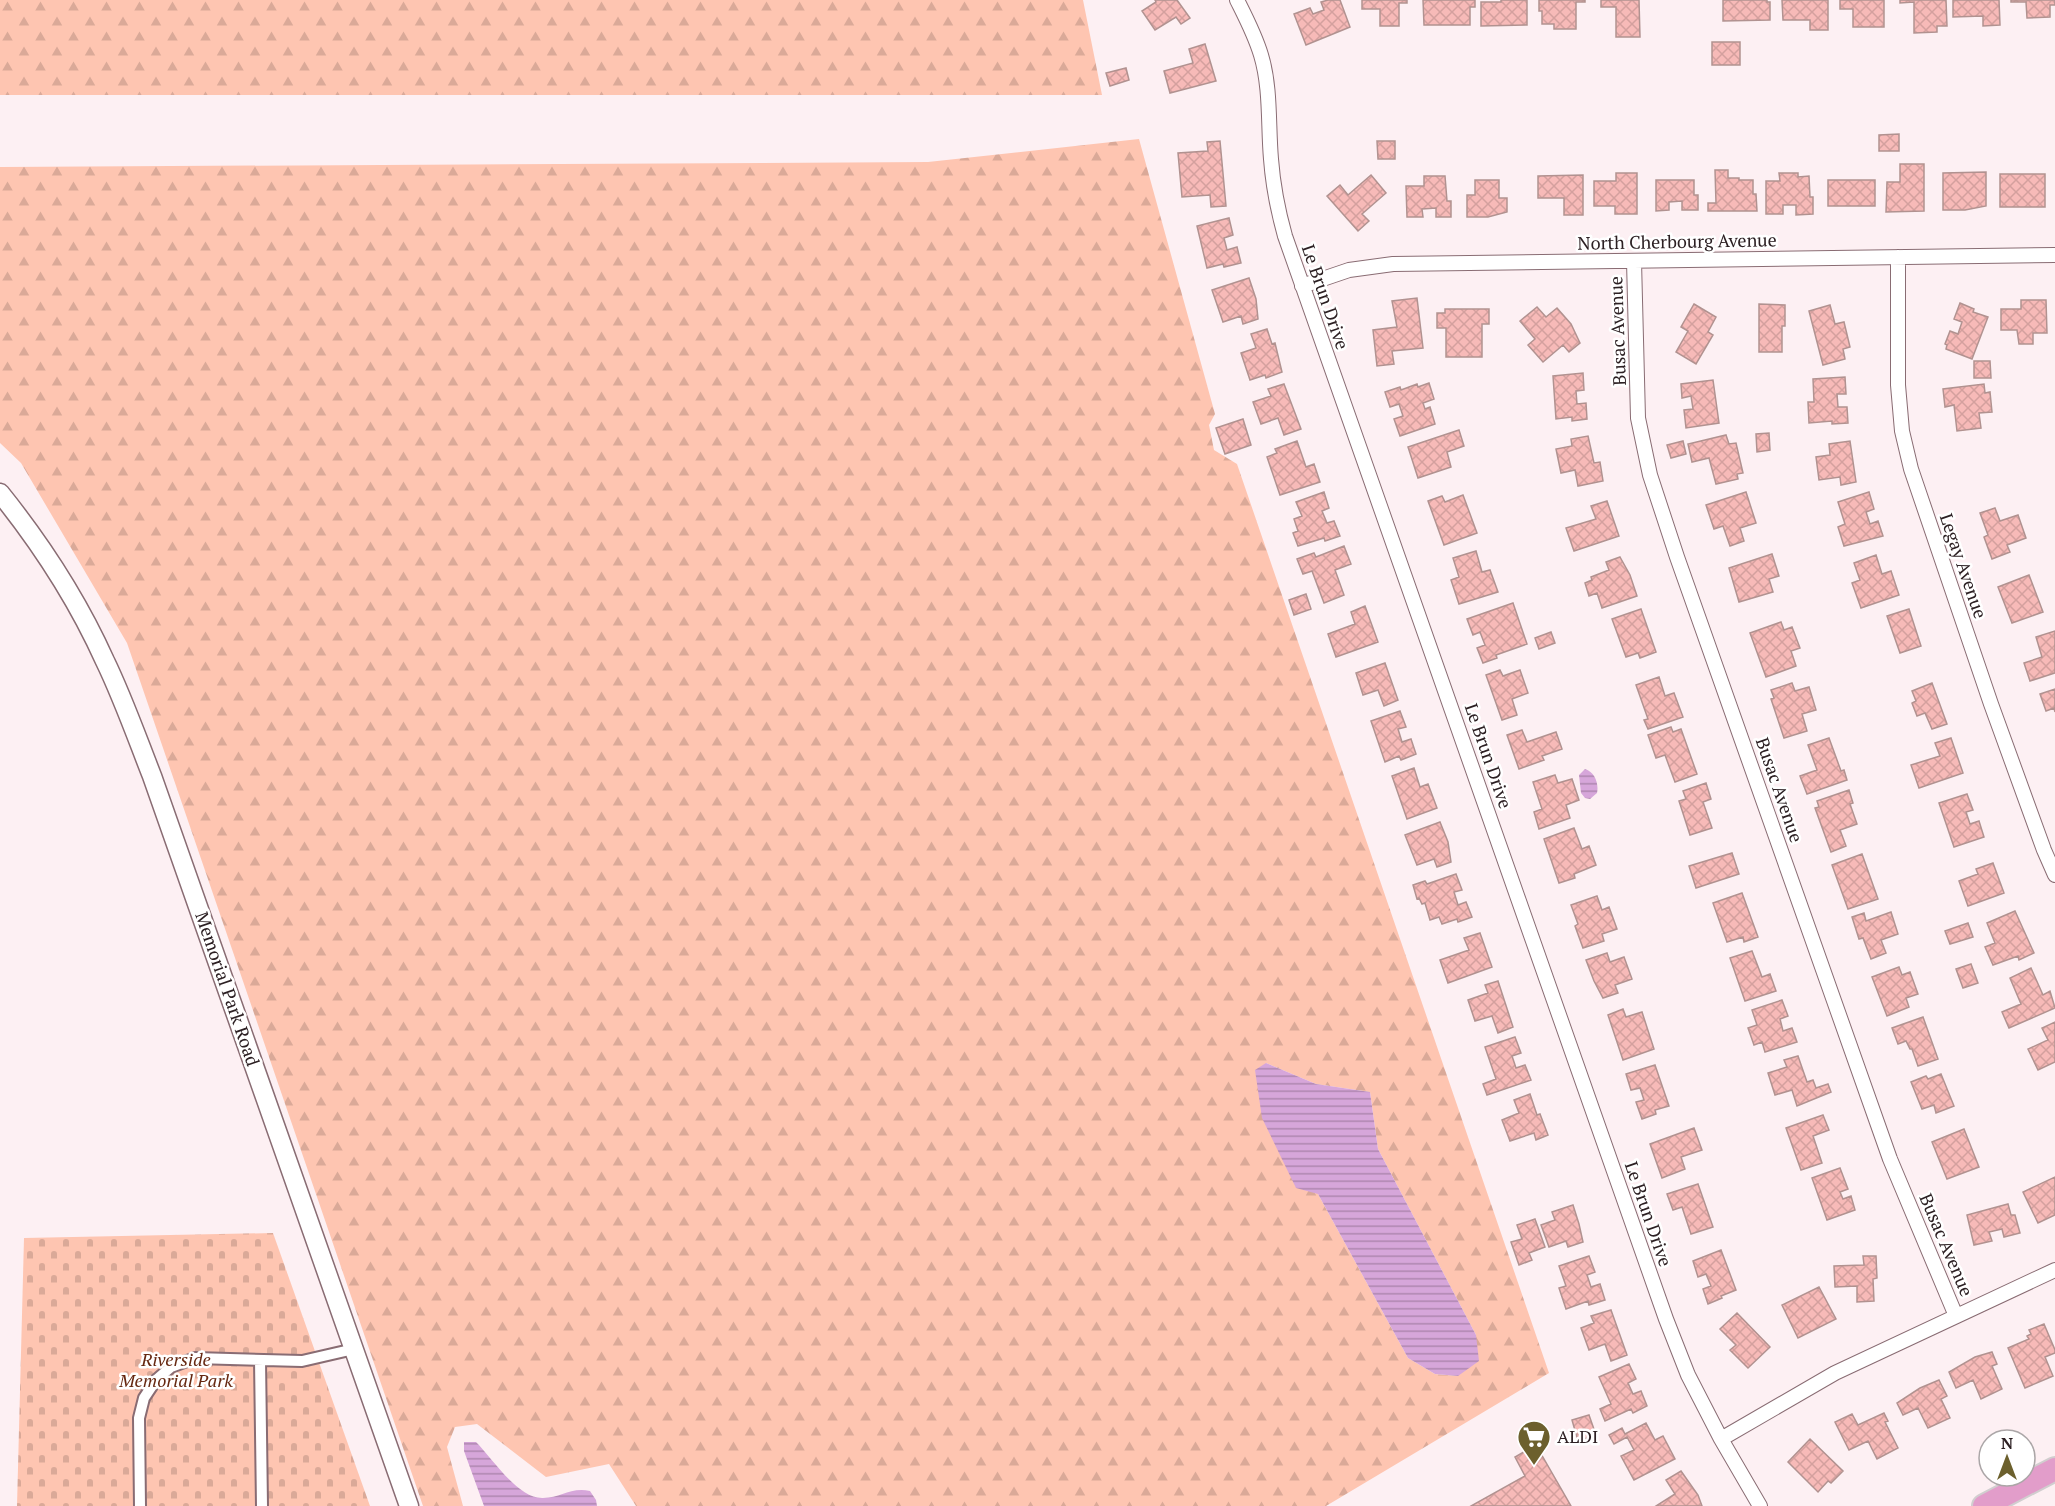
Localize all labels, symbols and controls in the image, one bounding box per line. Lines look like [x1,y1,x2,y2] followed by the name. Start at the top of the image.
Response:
[1577,227,1777,255] street label: North Cherbourg Avenue
[1297,241,1355,352] street label: Le Brun Drive
[1603,276,1631,386] street label: Busac Avenue
[1935,510,1993,621] street label: Legay Avenue
[1460,700,1518,811] street label: Le Brun Drive
[1751,734,1809,845] street label: Busac Avenue
[190,908,266,1069] street label: Memorial Park Road
[1620,1158,1678,1269] street label: Le Brun Drive
[1914,1189,1979,1300] street label: Busac Avenue
[118,1347,233,1392] park label: Riverside Memorial Park
[1516,1419,1552,1466] supermarket icon: ALDI
[1557,1424,1598,1448] place label: ALDI
[1977,1428,2037,1488] north arrow
[2001,1432,2013,1454] text: N

